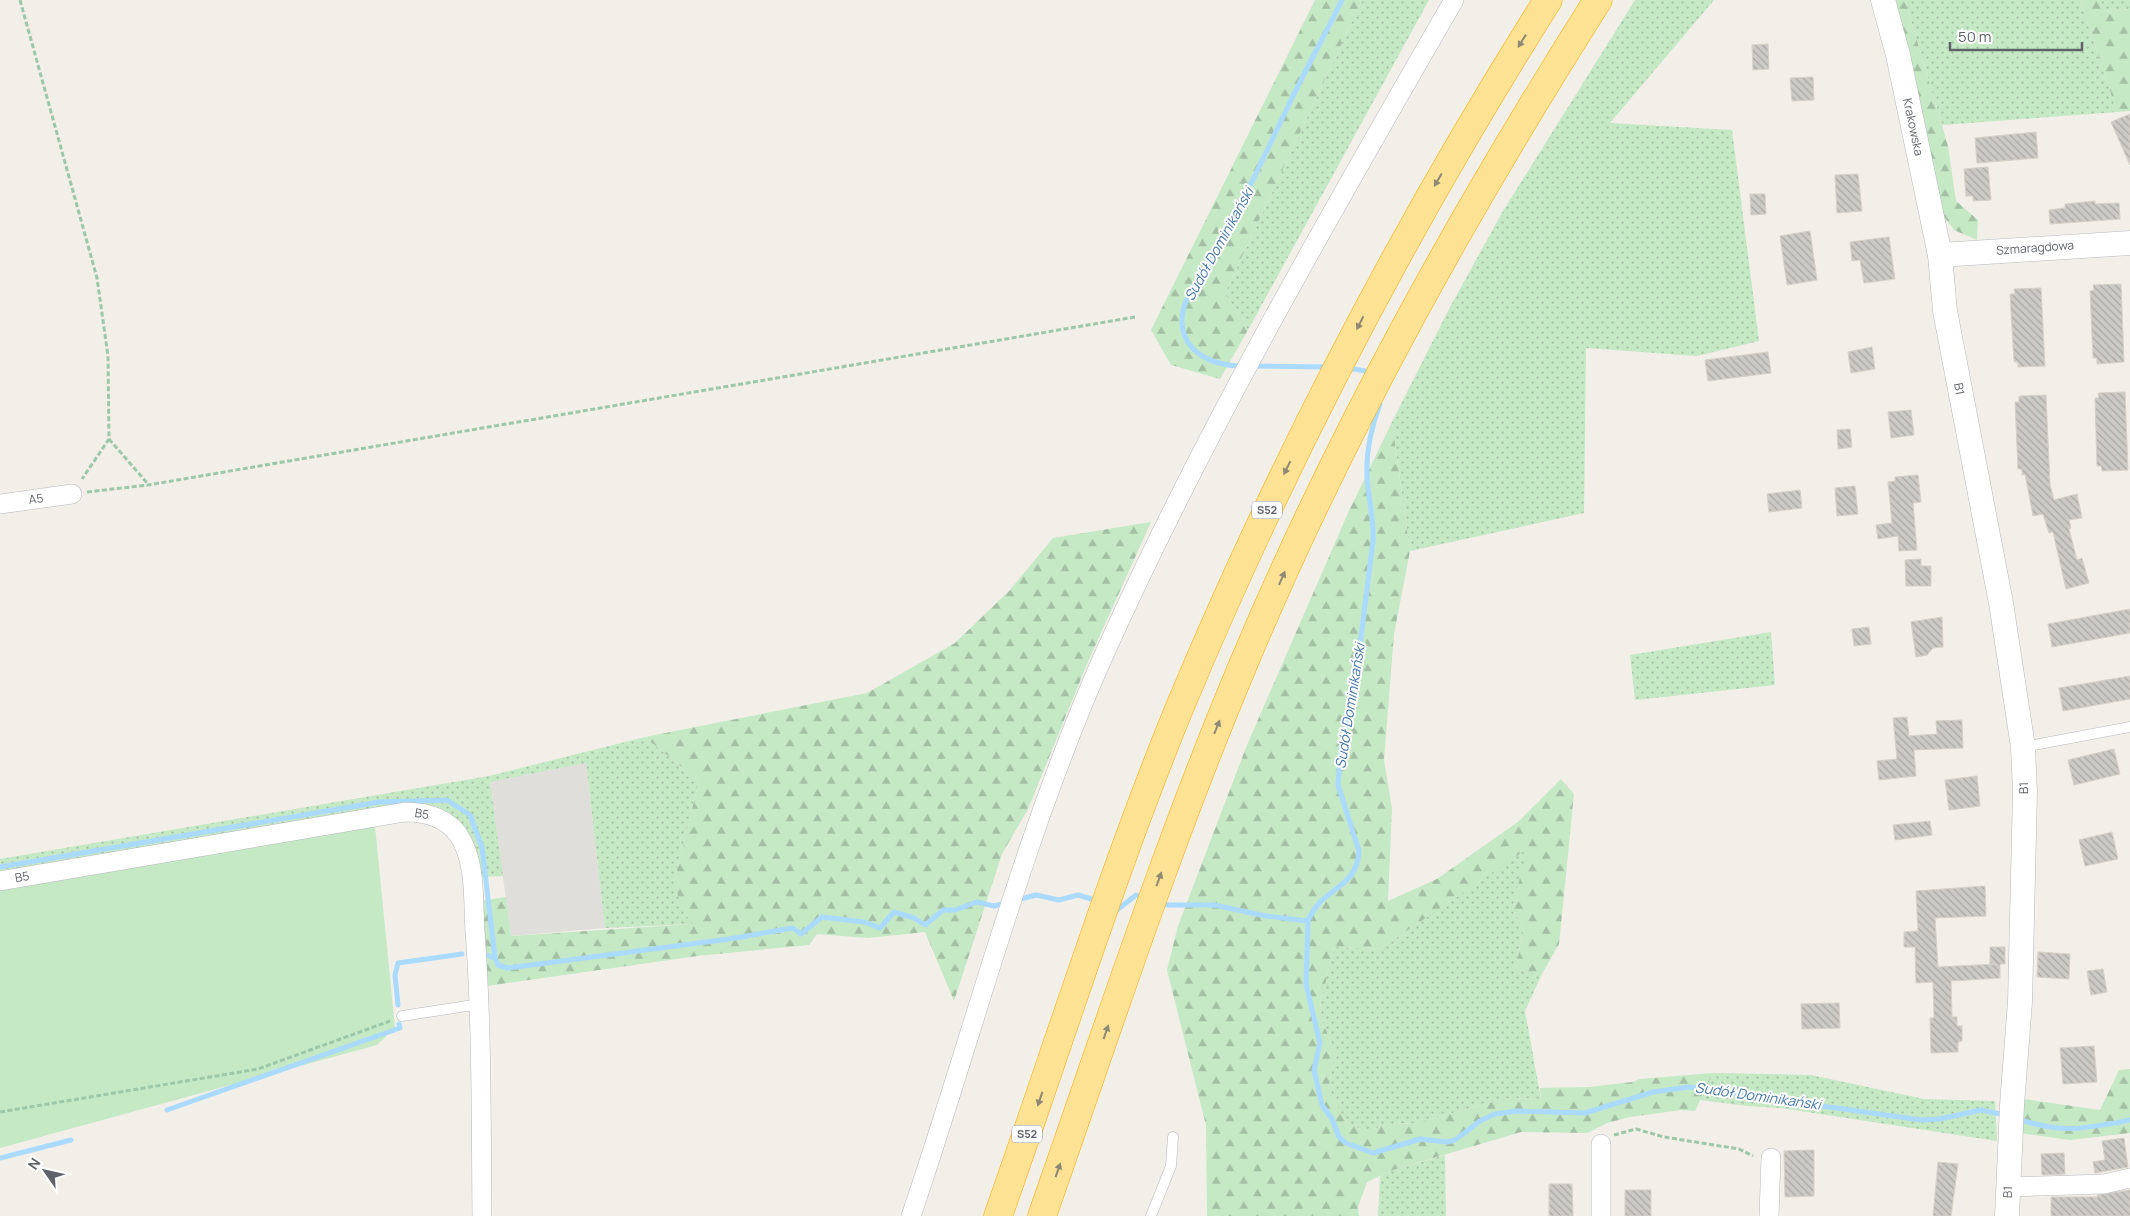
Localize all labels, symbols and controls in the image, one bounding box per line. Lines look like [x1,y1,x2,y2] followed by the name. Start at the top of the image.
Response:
[1950,20,2082,52] scale bar
[1958,26,1992,47] text: 50 m
[1517,35,1527,48] one-way arrow
[1899,97,1928,157] street label: Krakowska
[1434,174,1443,187] one-way arrow
[1180,182,1258,304] water label: Sudół Dominikański
[1995,236,2074,259] street label: Szmaragdowa
[1356,315,1364,330] one-way arrow
[1950,381,1969,396] street label: B1
[1283,461,1291,475] one-way arrow
[28,489,44,508] street label: A5
[1252,502,1282,518] road number: S52
[1278,571,1286,585] one-way arrow
[1330,640,1369,770] water label: Sudół Dominikański
[1214,720,1222,734] one-way arrow
[2015,782,2032,794] street label: B1
[414,804,431,823] street label: B5
[13,867,30,886] street label: B5
[1156,871,1163,886] one-way arrow
[1102,1024,1110,1039] one-way arrow
[1694,1077,1824,1114] water label: Sudół Dominikański
[1036,1091,1043,1106] one-way arrow
[1012,1126,1042,1142] road number: S52
[20,1146,70,1196] north arrow
[23,1154,44,1173] text: N
[1055,1162,1063,1177] one-way arrow
[1999,1186,2016,1198] street label: B1

